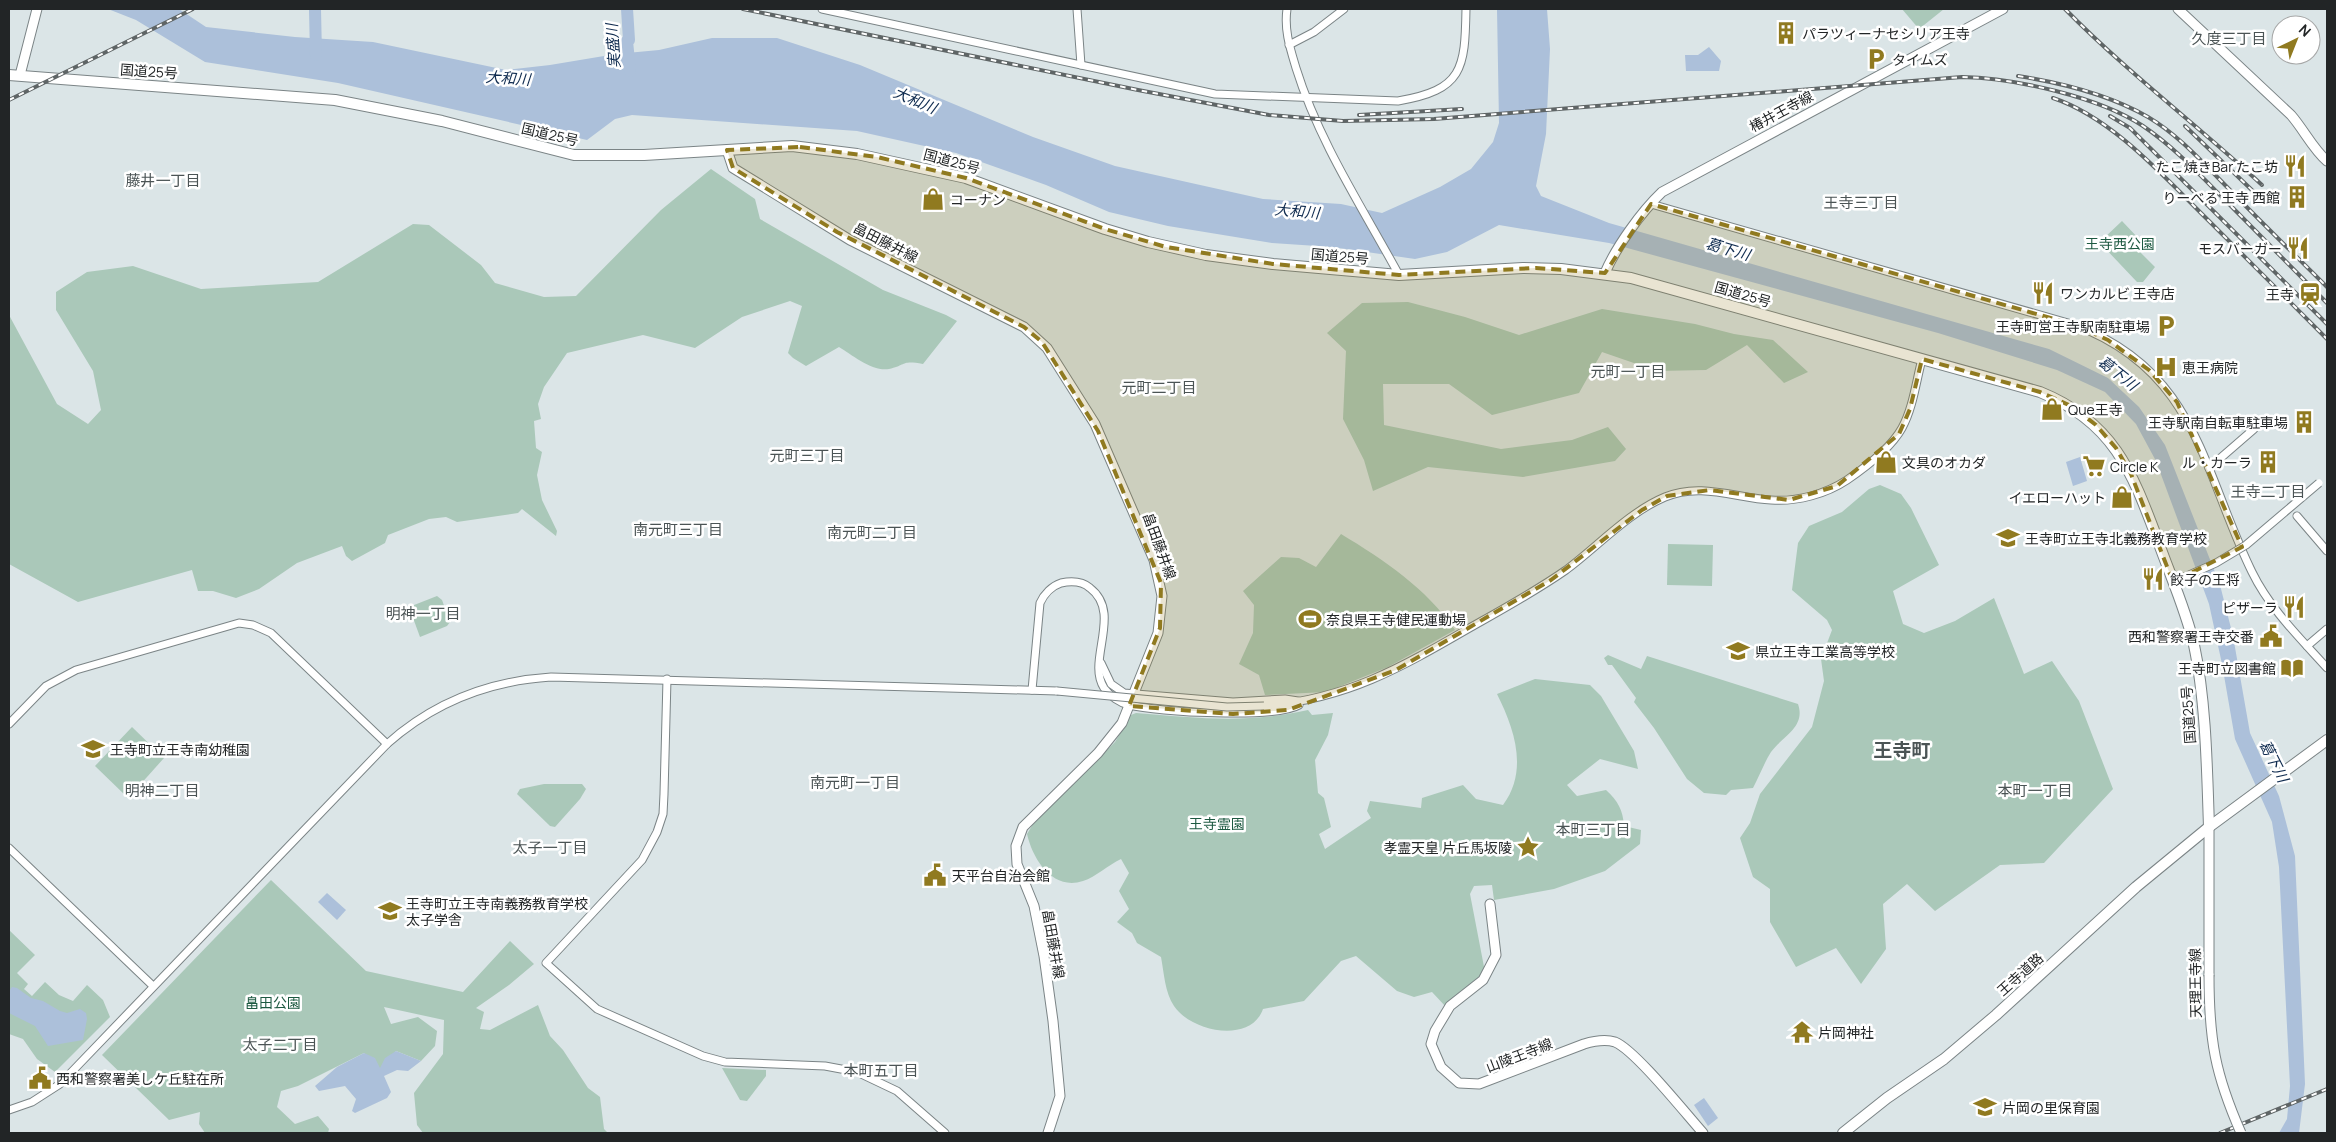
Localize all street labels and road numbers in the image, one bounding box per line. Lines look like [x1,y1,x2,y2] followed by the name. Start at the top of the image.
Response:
[119,59,179,83] street label: 国道25号
[1746,86,1816,136] street label: 椿井王寺線
[520,118,580,150] street label: 国道25号
[921,144,983,178] street label: 国道25号
[851,218,921,266] street label: 畠田藤井線
[1310,244,1370,268] street label: 国道25号
[1712,277,1774,311] street label: 国道25号
[1139,510,1181,582] street label: 畠田藤井線
[2176,685,2200,745] street label: 国道25号
[1039,908,1069,980] street label: 畠田藤井線
[1993,948,2047,1000] street label: 王寺道路
[2185,948,2205,1018] street label: 天理王寺線
[1483,1034,1555,1076] street label: 山陵王寺線

